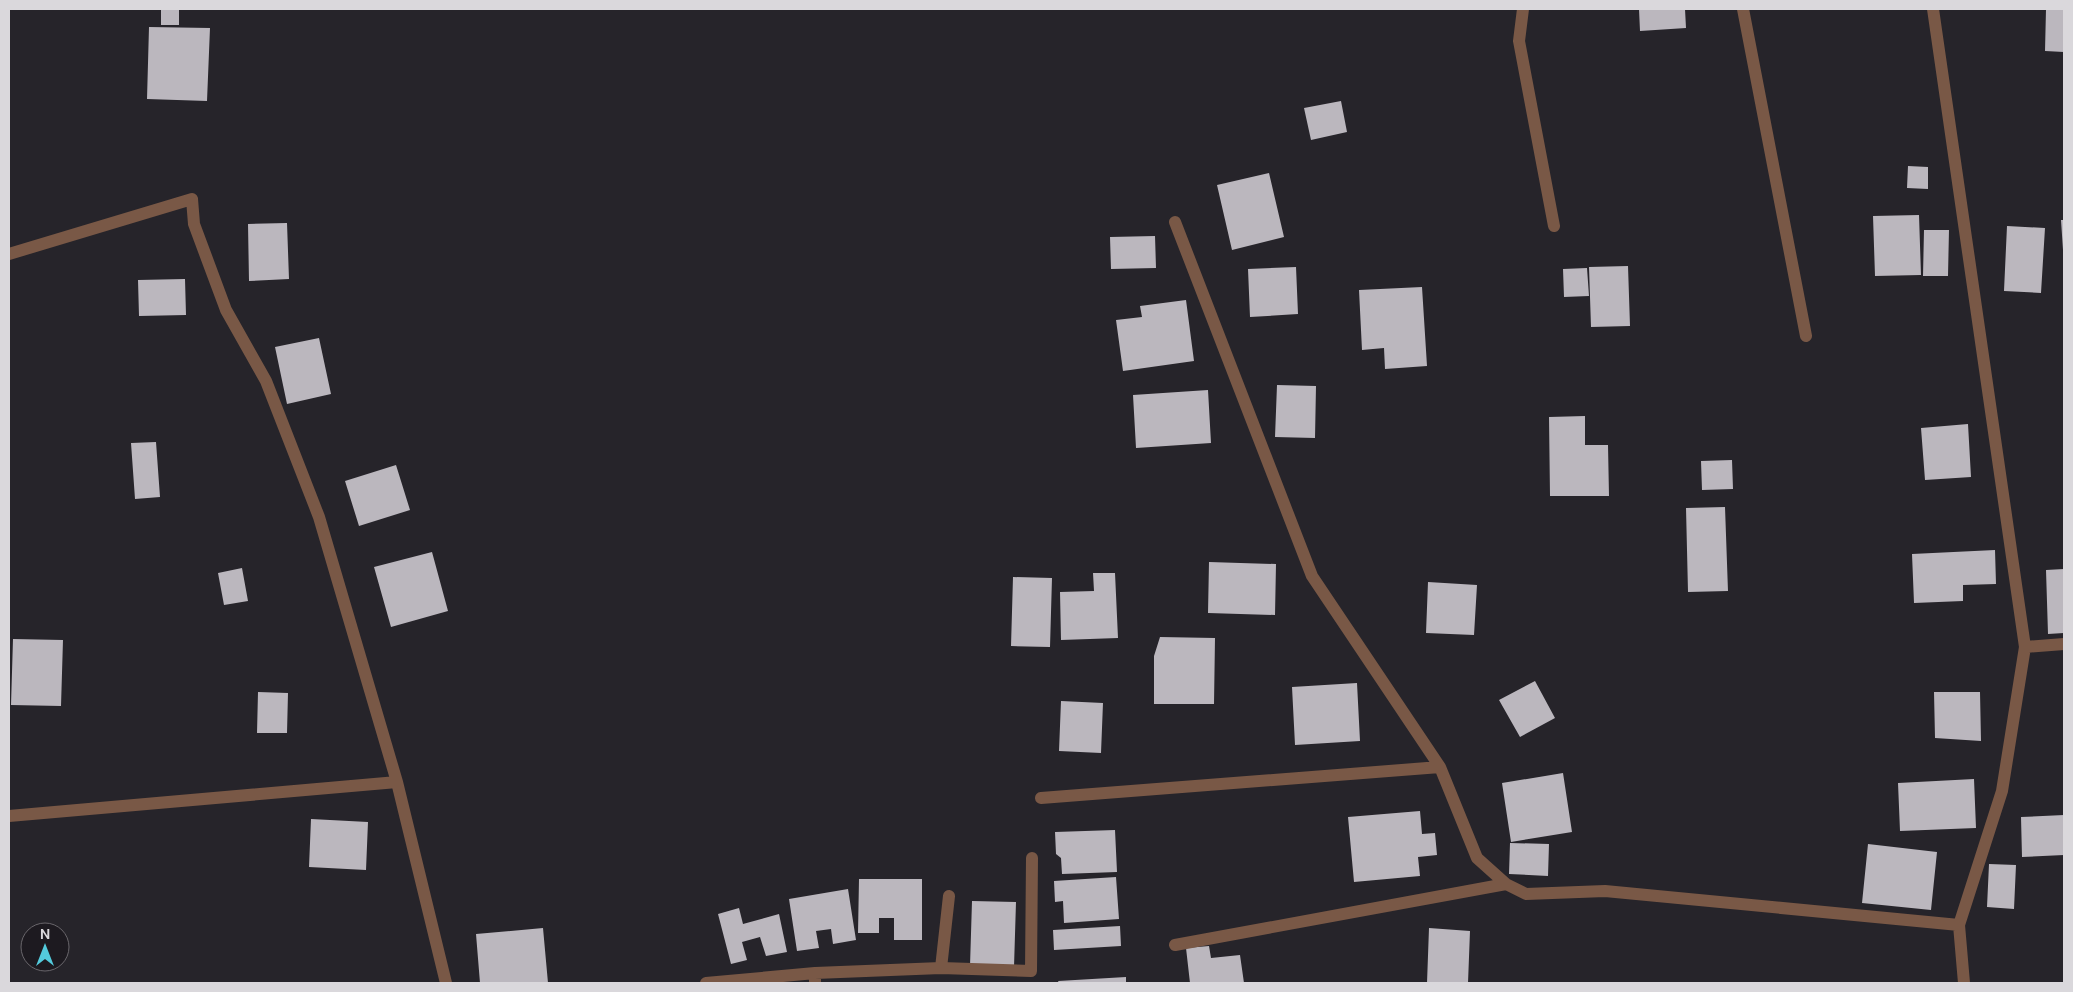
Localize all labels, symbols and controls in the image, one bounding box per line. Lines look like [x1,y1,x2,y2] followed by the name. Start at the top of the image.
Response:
[20,922,70,972] north arrow
[40,925,50,943] text: N

